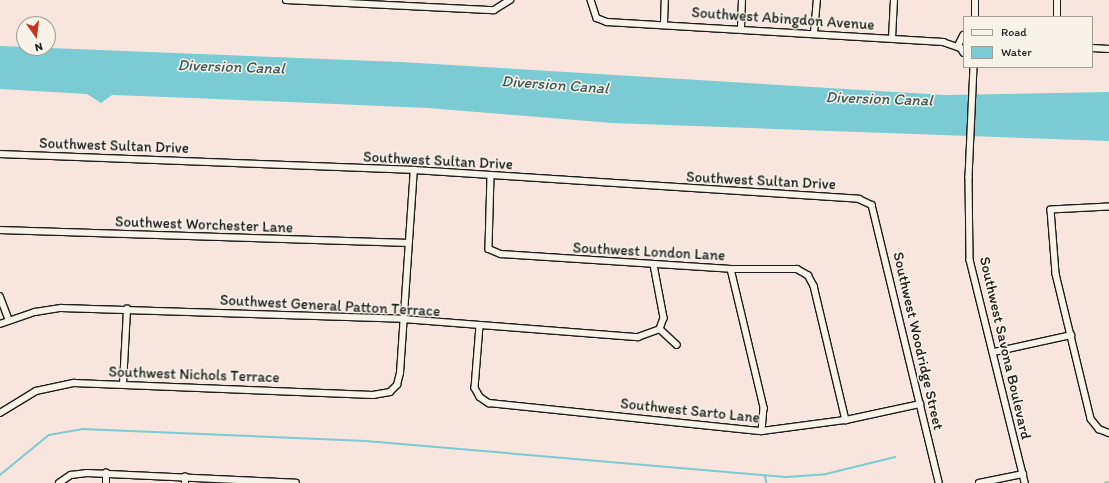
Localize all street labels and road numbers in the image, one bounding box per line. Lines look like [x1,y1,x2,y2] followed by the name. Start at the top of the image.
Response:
[692,4,874,34] street label: Southwest Abingdon Avenue
[39,134,189,158] street label: Southwest Sultan Drive
[362,148,514,174] street label: Southwest Sultan Drive
[685,168,837,194] street label: Southwest Sultan Drive
[115,213,293,237] street label: Southwest Worchester Lane
[572,239,726,265] street label: Southwest London Lane
[889,250,947,432] street label: Southwest Woodridge Street
[975,255,1035,441] street label: Southwest Savona Boulevard
[221,291,439,321] street label: Southwest General Patton Terrace
[109,363,279,387] street label: Southwest Nichols Terrace
[619,395,761,427] street label: Southwest Sarto Lane

